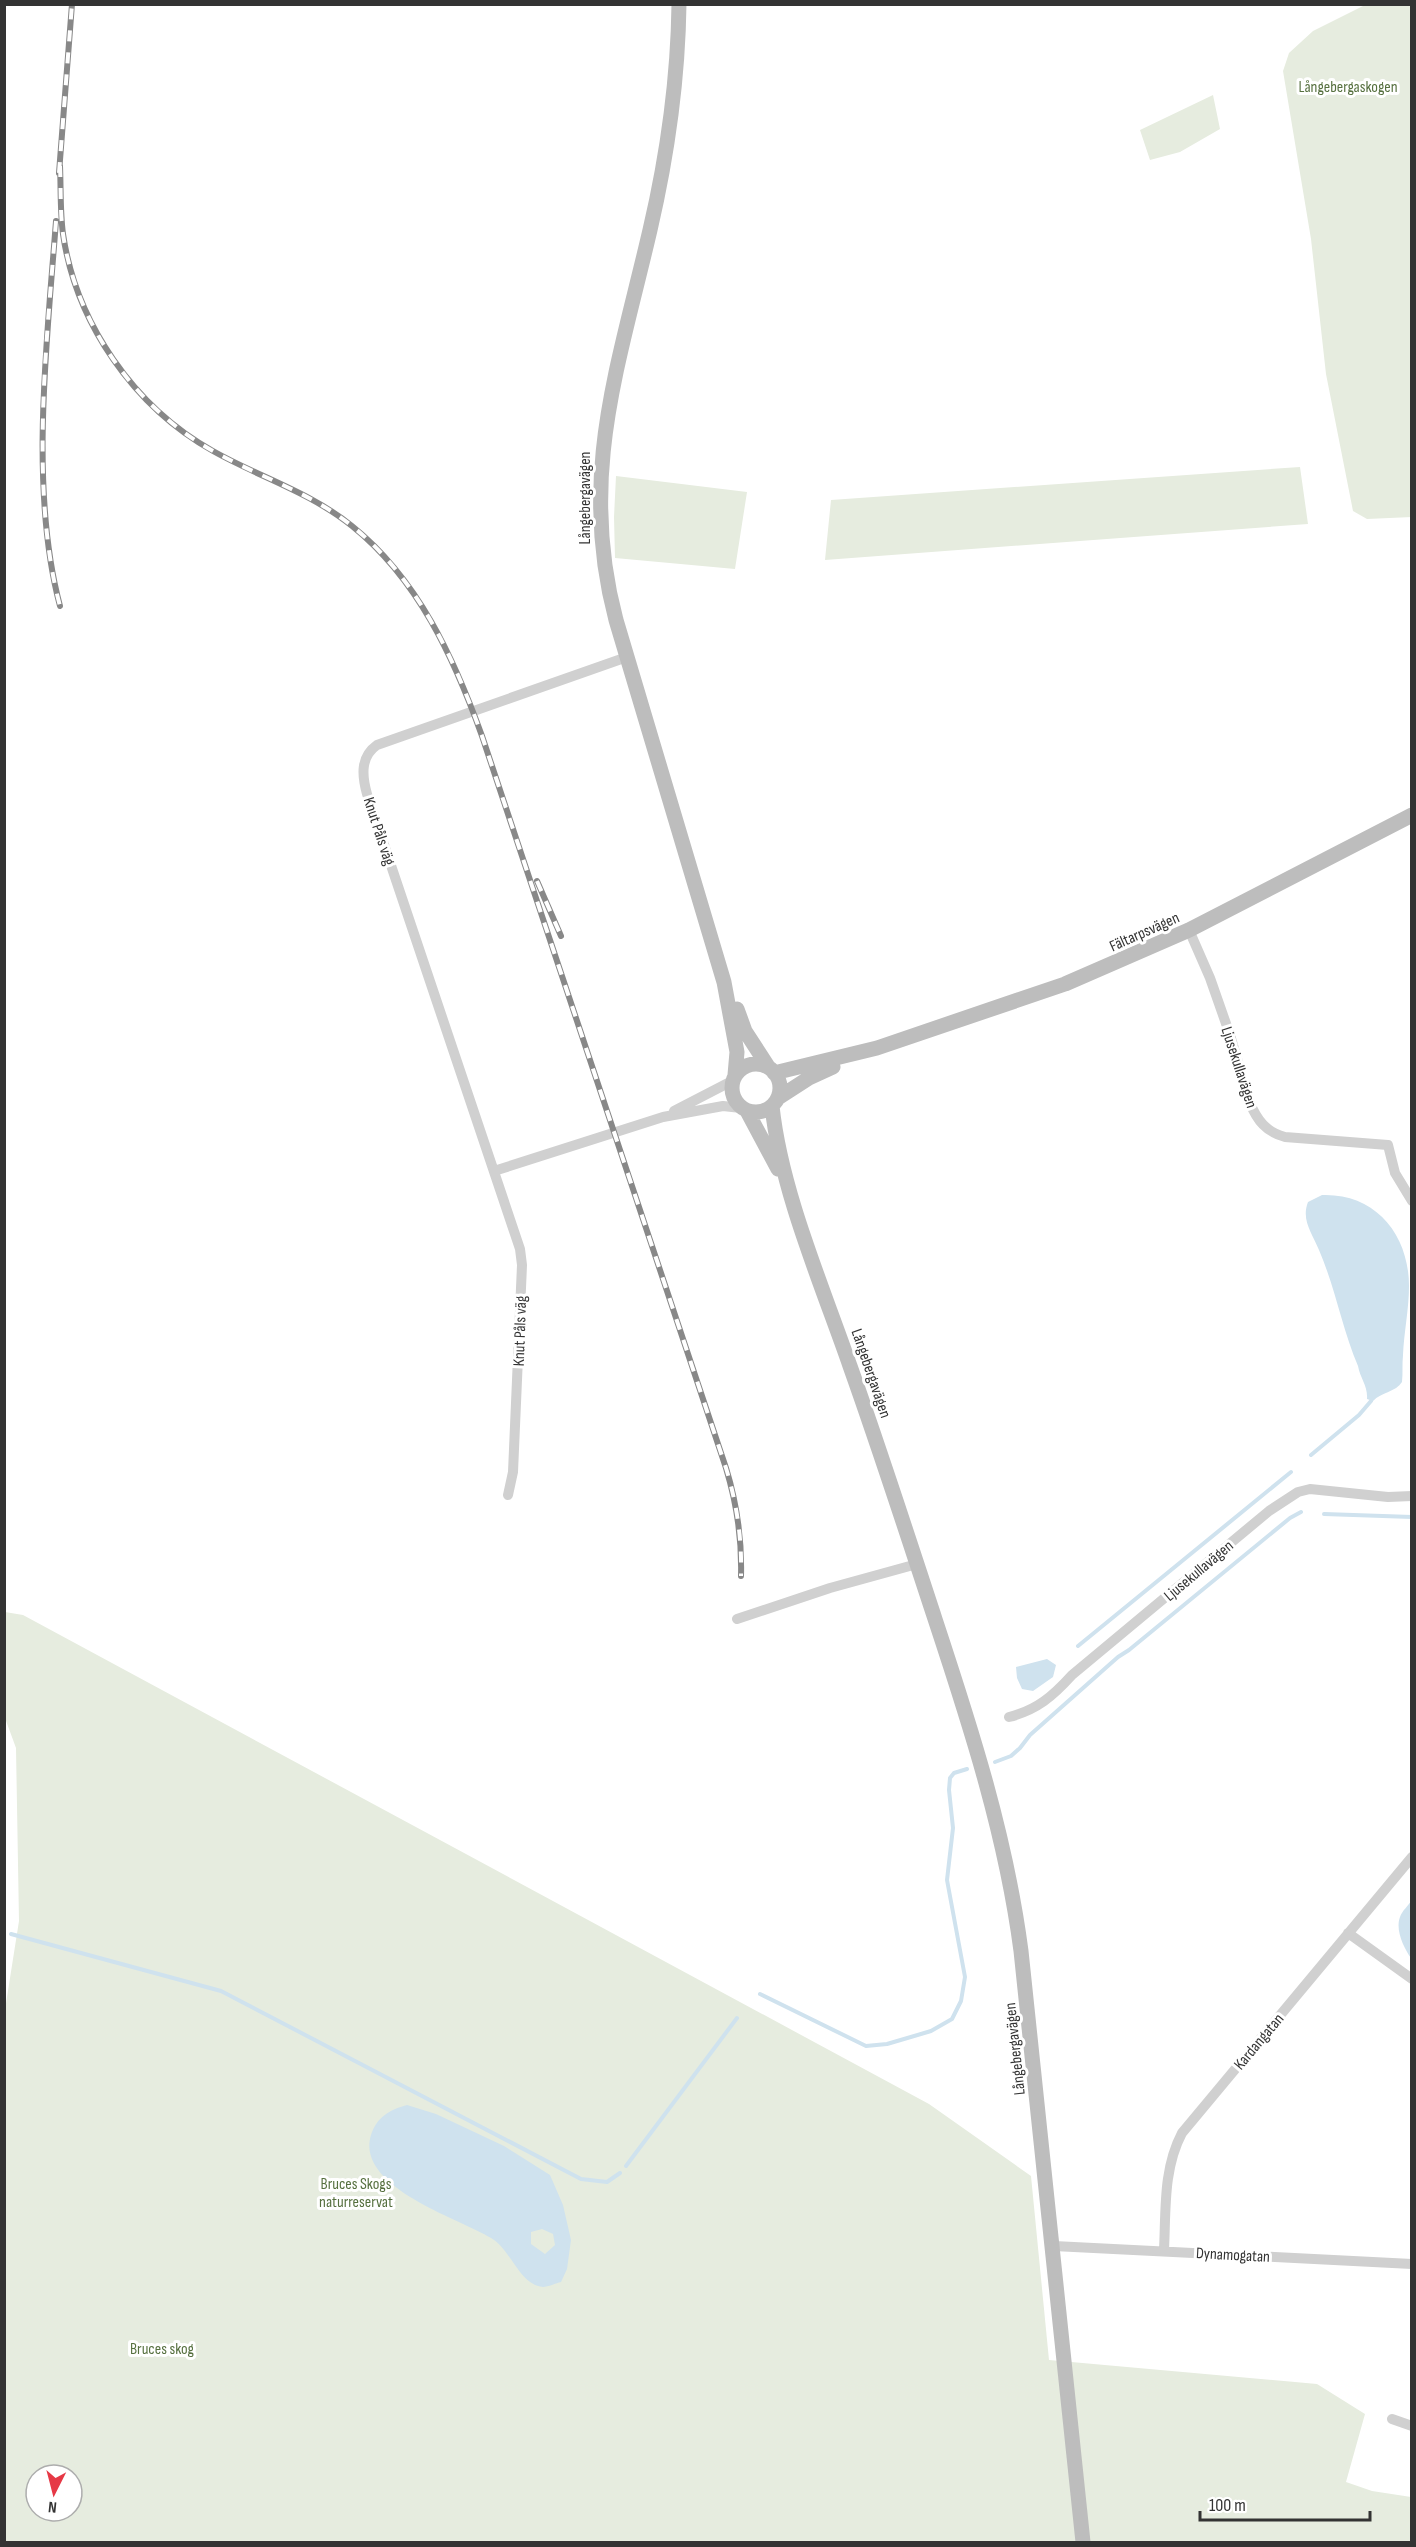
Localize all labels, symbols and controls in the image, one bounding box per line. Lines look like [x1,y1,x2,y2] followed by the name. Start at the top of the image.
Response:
[1298,78,1398,97] park label: Långebergaskogen
[576,452,595,544] street label: Långebergavägen
[359,795,399,868] street label: Knut Påls väg
[1107,909,1183,956] street label: Fältarpsvägen
[1216,1024,1261,1111] street label: Ljusekullavägen
[510,1295,531,1367] street label: Knut Påls väg
[846,1326,895,1420] street label: Långebergavägen
[1160,1537,1237,1606] street label: Ljusekullavägen
[1001,2002,1030,2096] street label: Långebergavägen
[1230,2010,1288,2074] street label: Kardangatan
[319,2175,393,2212] park label: Bruces Skogs naturreservat
[1195,2244,1270,2267] street label: Dynamogatan
[130,2340,194,2359] park label: Bruces skog
[24,2463,84,2523] north arrow
[1200,2484,1370,2522] scale bar
[1209,2495,1246,2516] text: 100 m
[47,2497,58,2516] text: N

